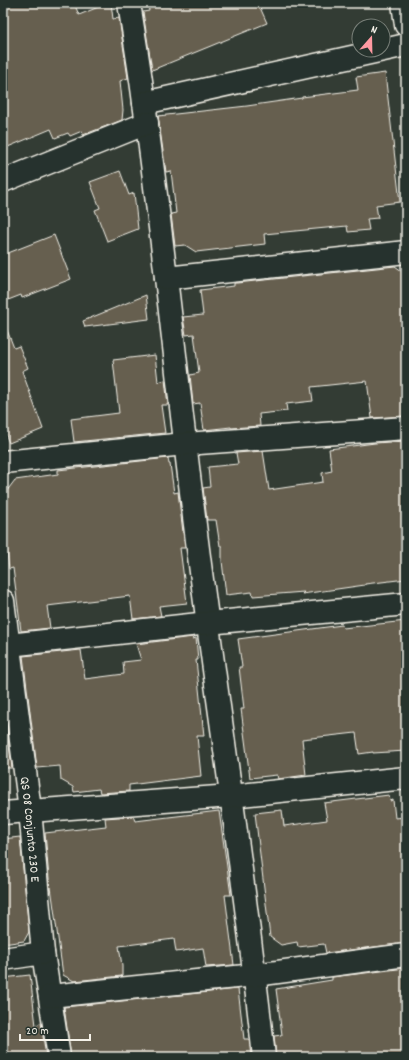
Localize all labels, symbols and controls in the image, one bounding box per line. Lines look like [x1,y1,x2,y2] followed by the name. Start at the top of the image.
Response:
[351,18,391,58] north arrow
[368,22,380,39] text: N
[14,776,44,883] street label: QS 08 Conjunto 230 E
[20,1016,90,1042] scale bar
[26,1023,49,1040] text: 20 m

